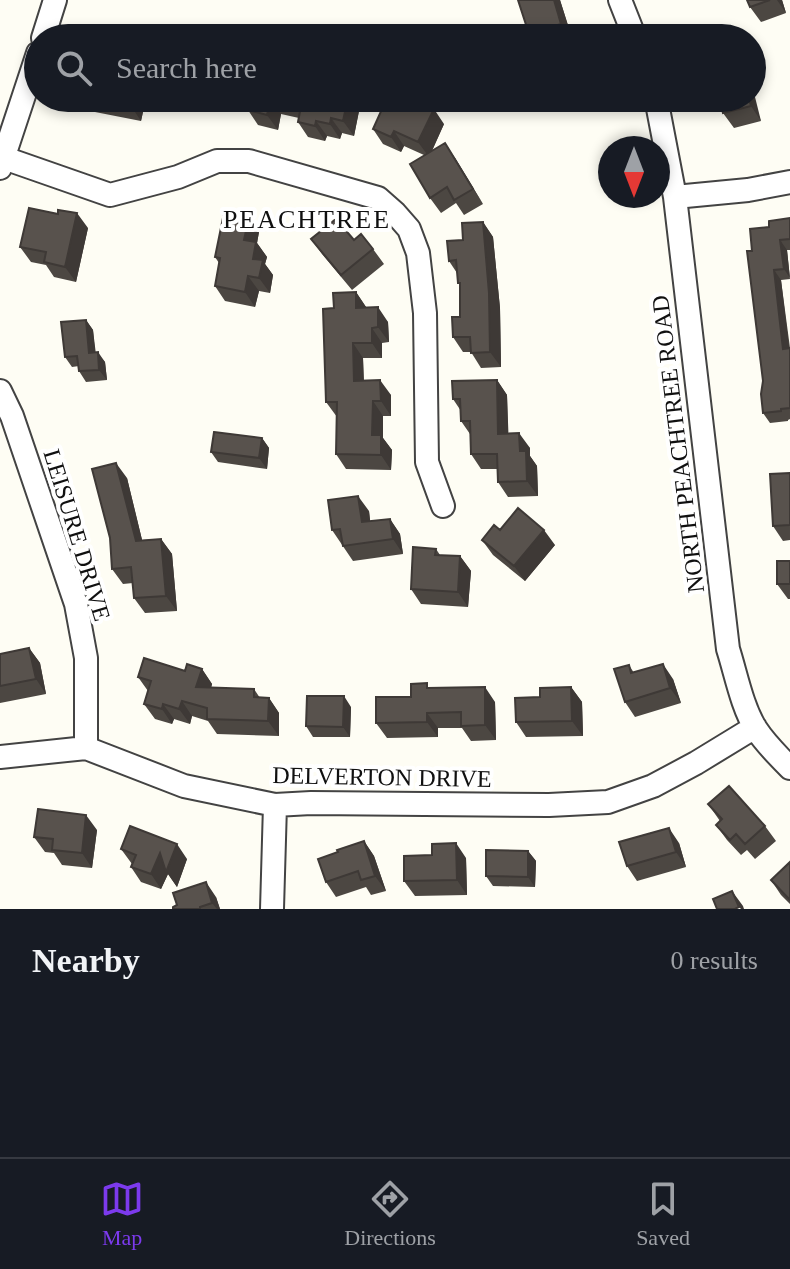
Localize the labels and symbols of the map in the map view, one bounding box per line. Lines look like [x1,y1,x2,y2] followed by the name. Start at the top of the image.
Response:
[598,136,670,208] north arrow
[223,205,391,234] district label: PEACHTREE
[647,294,709,594] street label: NORTH PEACHTREE ROAD
[39,446,115,624] street label: LEISURE DRIVE
[272,762,492,792] street label: DELVERTON DRIVE

